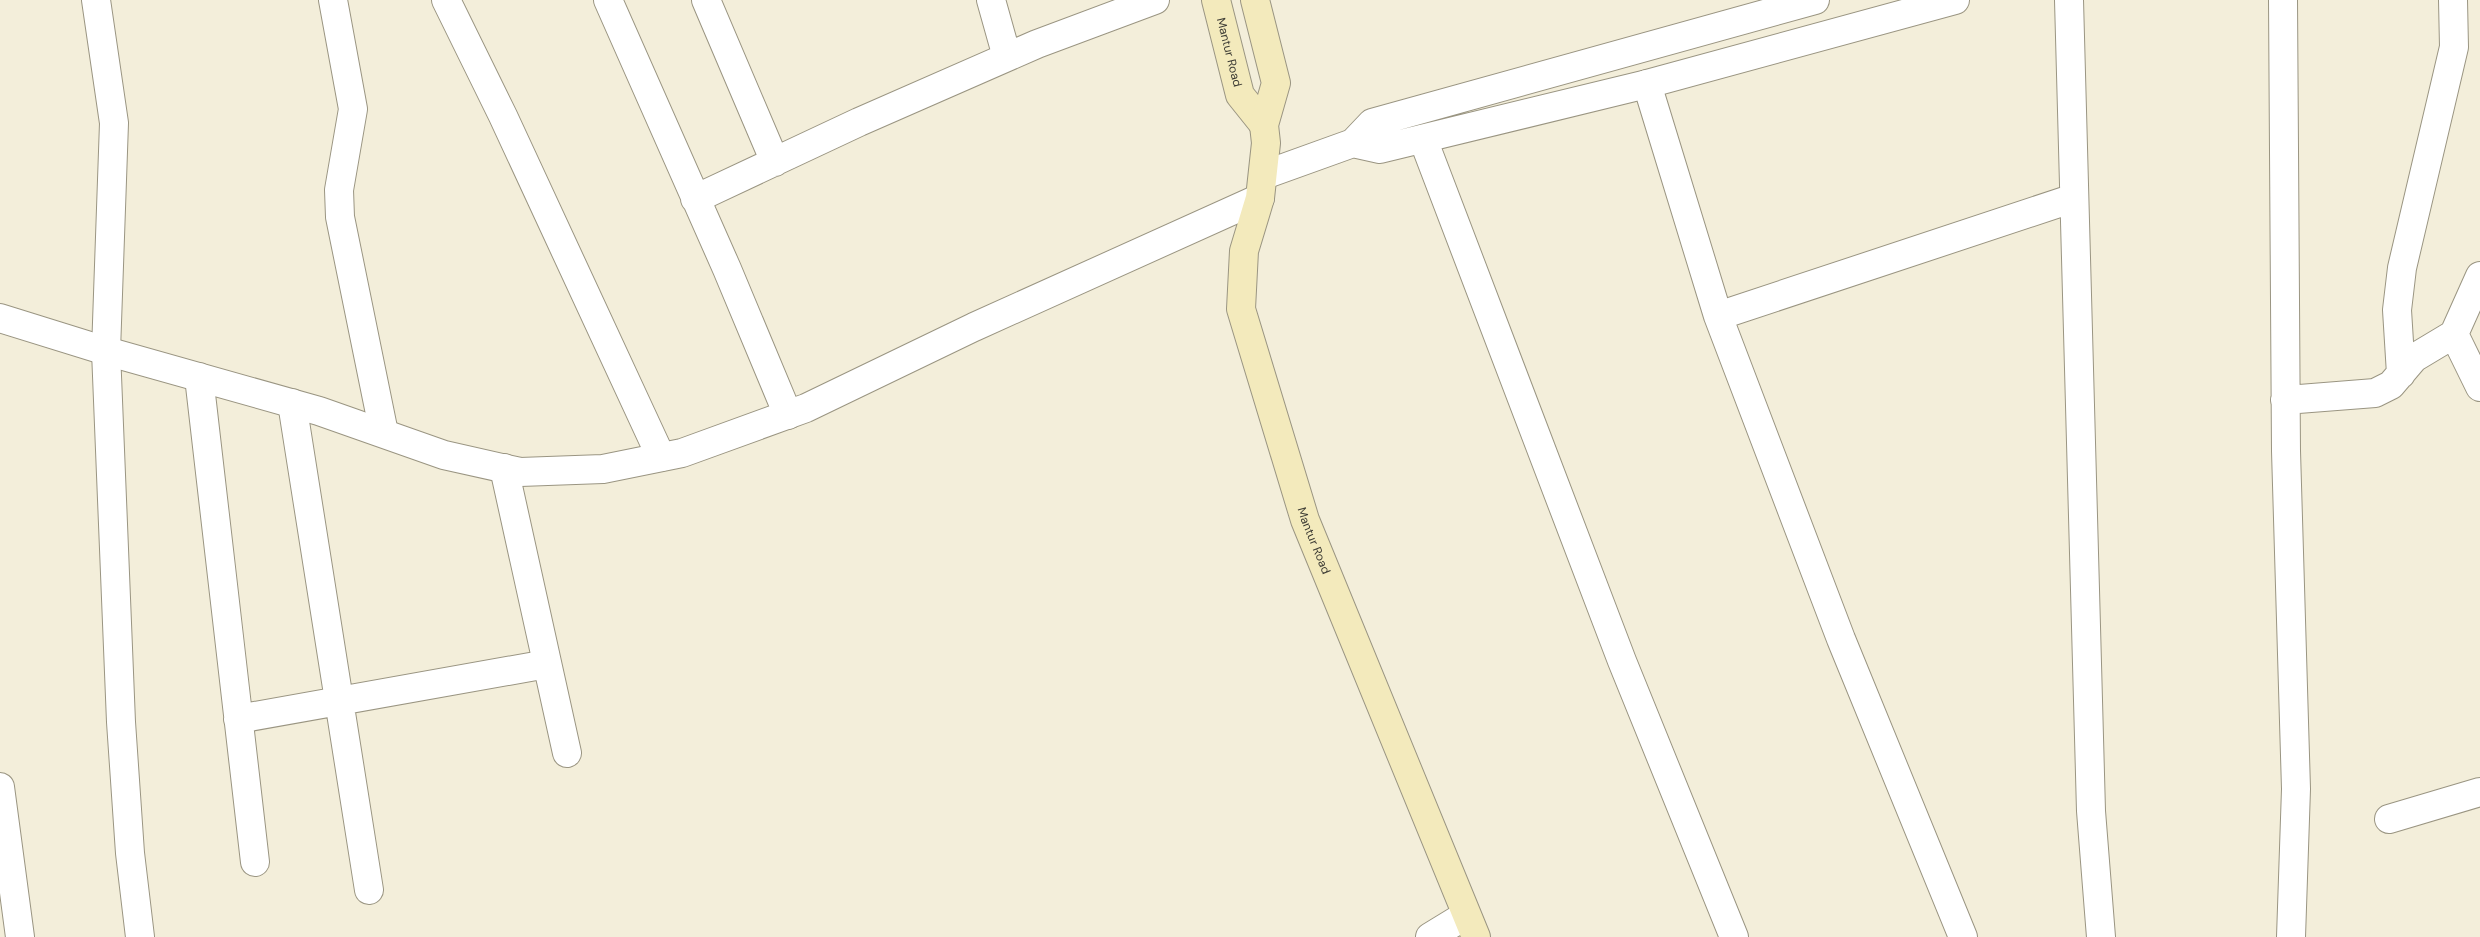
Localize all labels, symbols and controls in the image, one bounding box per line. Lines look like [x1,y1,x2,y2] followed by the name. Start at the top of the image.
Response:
[1213,16,1246,89] street label: Mantur Road
[1294,505,1334,576] street label: Mantur Road

